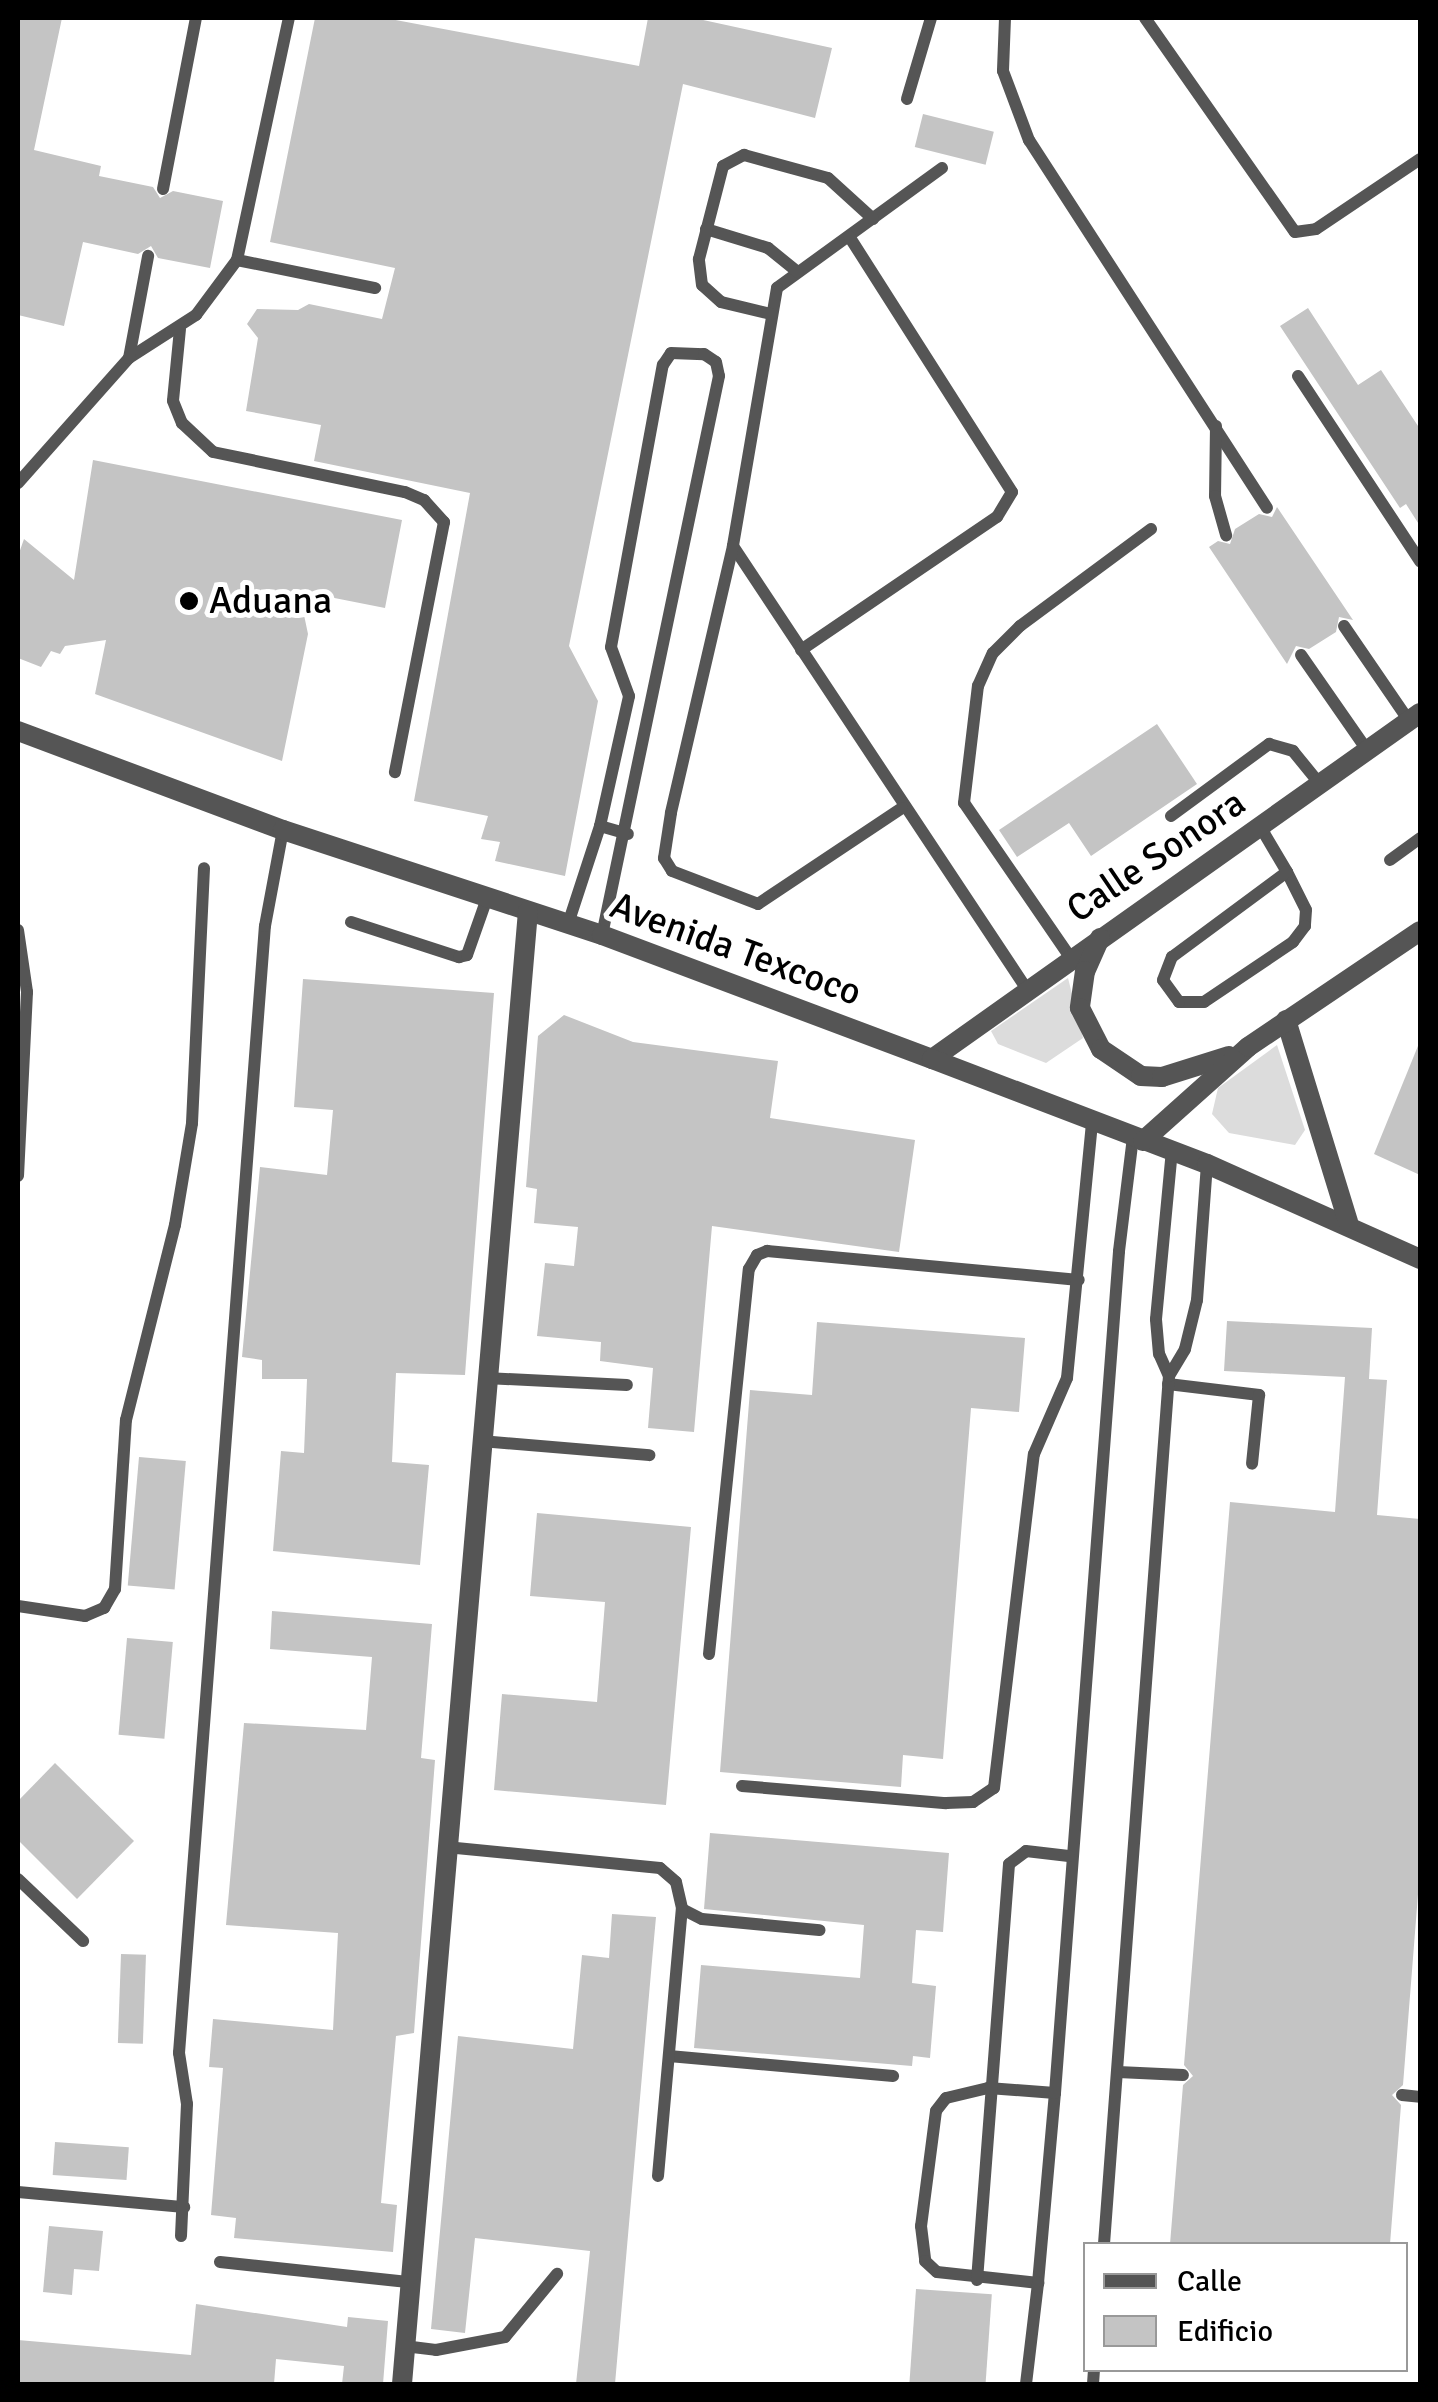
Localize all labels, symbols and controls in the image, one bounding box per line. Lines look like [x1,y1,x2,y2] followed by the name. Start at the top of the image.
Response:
[209,578,332,624] place label: Aduana
[178,590,200,612] marker: Aduana
[1058,780,1254,932] street label: Calle Sonora
[604,883,868,1015] street label: Avenida Texcoco
[1083,2242,1408,2372] legend
[1177,2263,1242,2300] text: Calle
[1177,2313,1273,2350] text: Edificio

